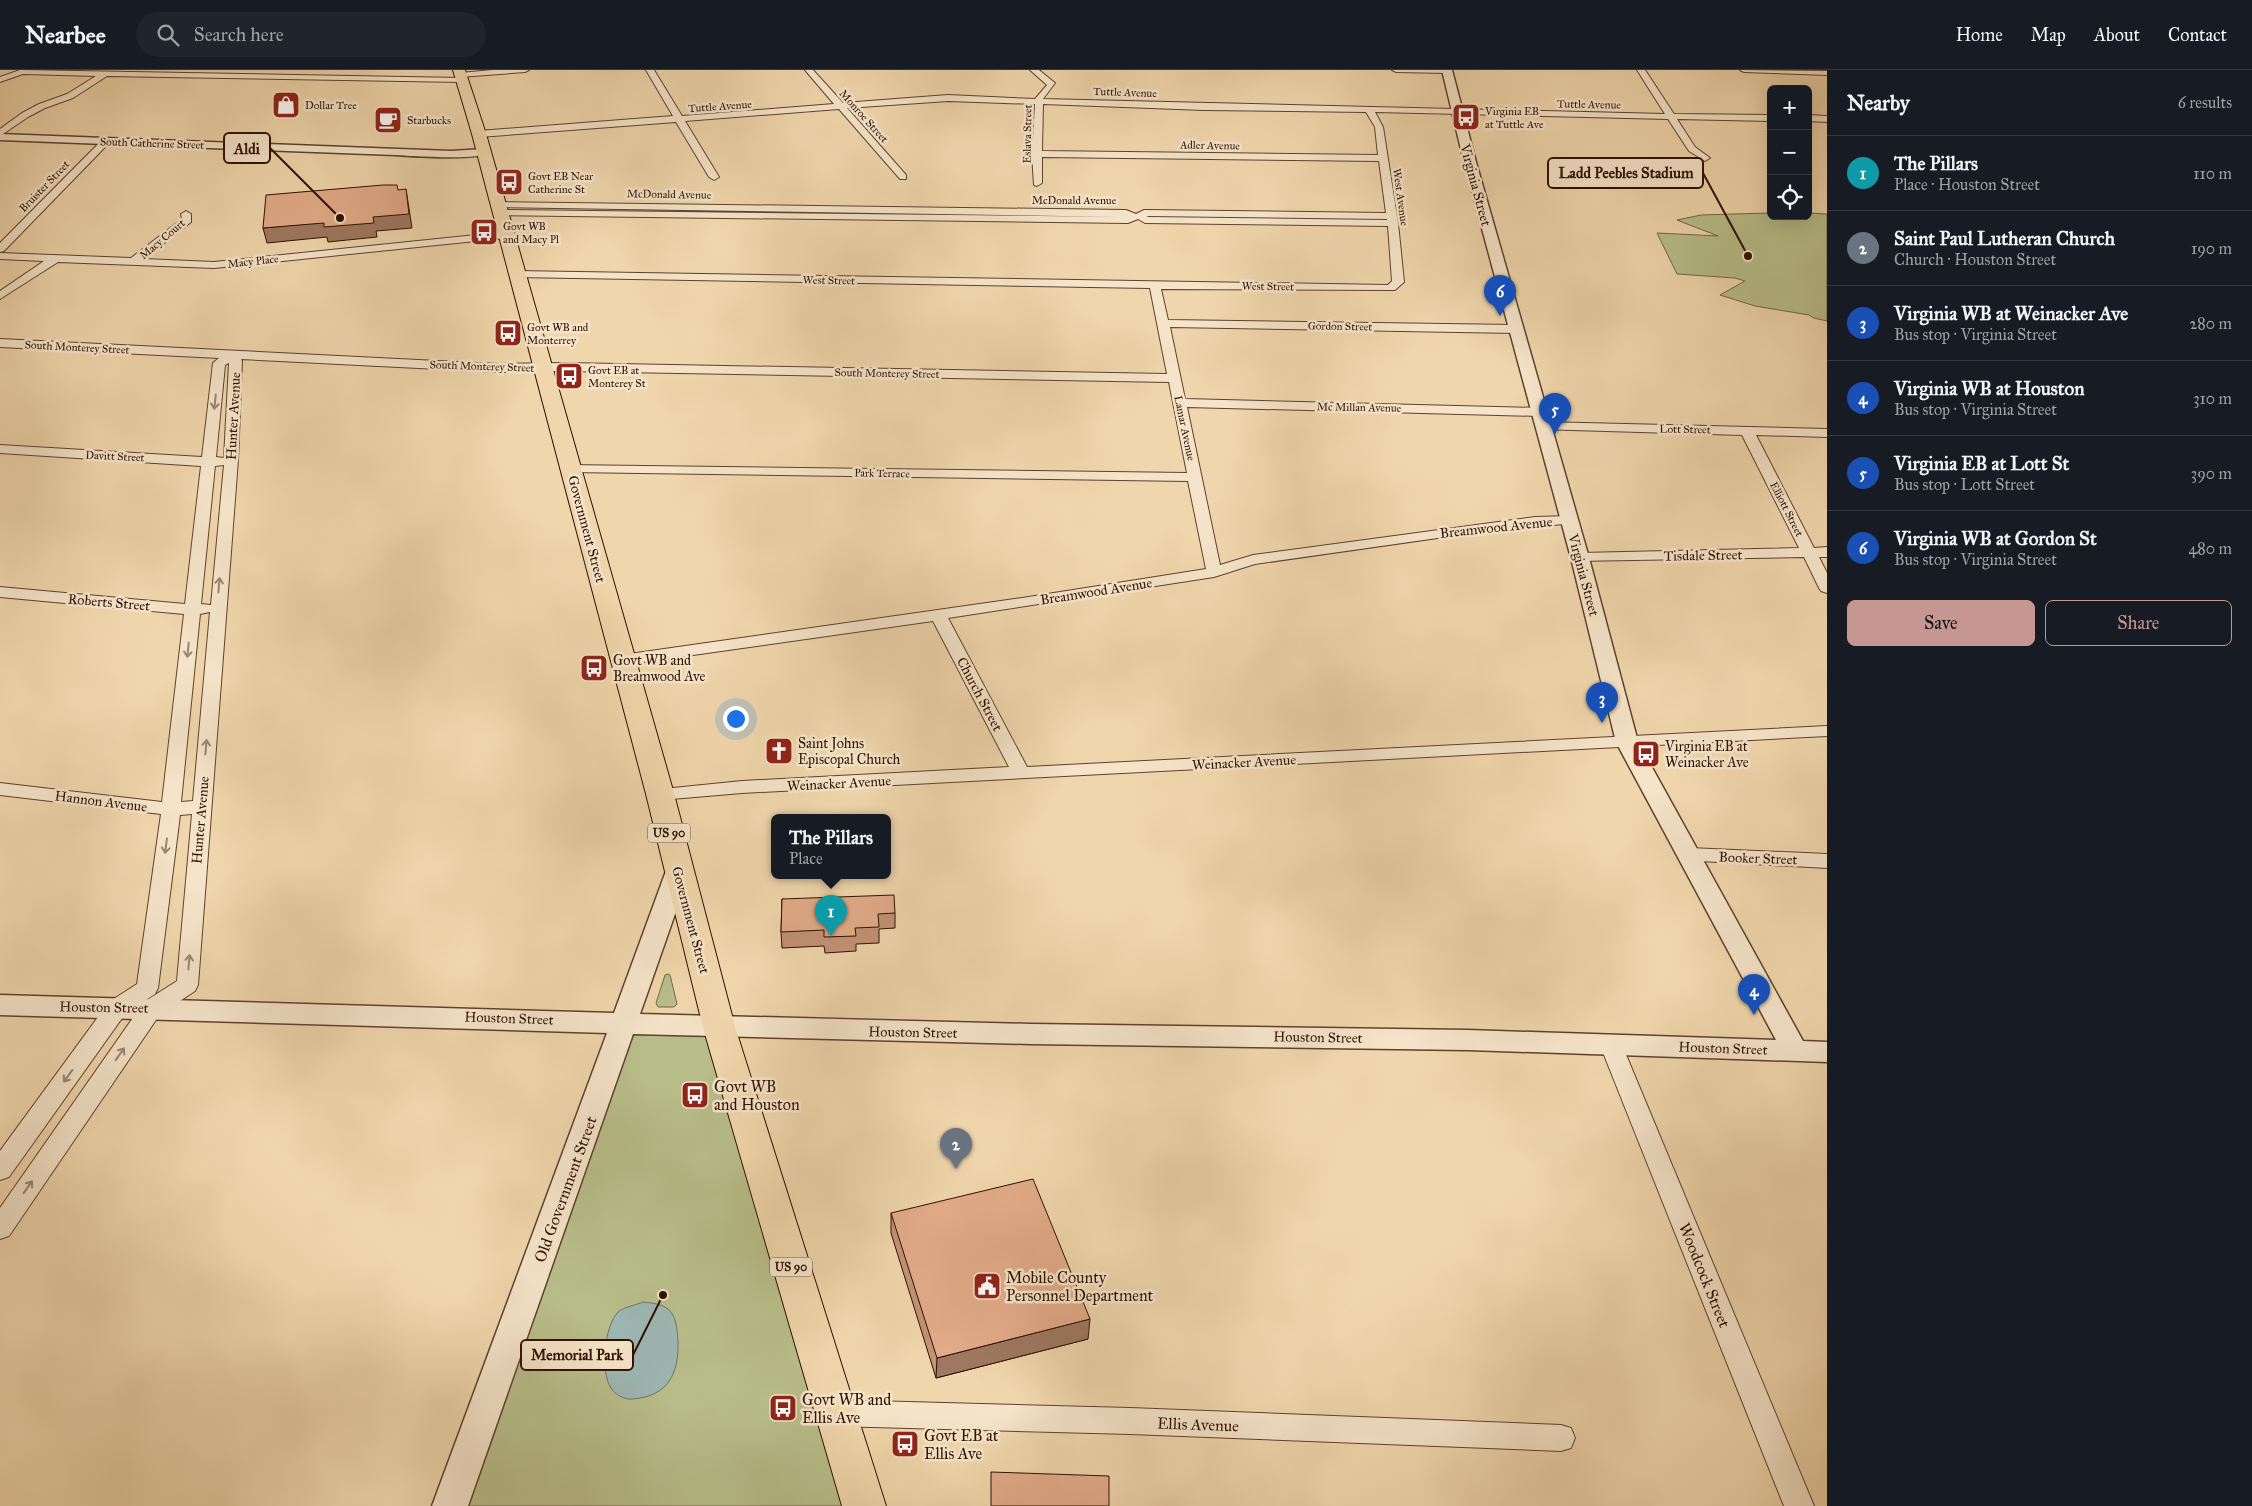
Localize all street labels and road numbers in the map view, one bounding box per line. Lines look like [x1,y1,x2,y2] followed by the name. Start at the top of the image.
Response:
[1093,85,1158,100] street label: Tuttle Avenue
[836,87,891,146] street label: Monroe Street
[1557,97,1621,112] street label: Tuttle Avenue
[688,98,753,115] street label: Tuttle Avenue
[1020,104,1035,164] street label: Eslava Street
[100,135,204,152] street label: South Catherine Street
[1179,138,1240,153] street label: Adler Avenue
[1456,141,1495,228] street label: Virginia Street
[17,158,72,215] street label: Bruister Street
[1390,168,1411,227] street label: West Avenue
[627,187,712,202] street label: McDonald Avenue
[1032,194,1117,207] street label: McDonald Avenue
[137,217,188,262] street label: Macy Court
[227,252,280,271] street label: Macy Place
[803,274,855,287] street label: West Street
[1242,280,1294,293] street label: West Street
[1308,319,1372,334] street label: Gordon Street
[24,338,130,357] street label: South Monterey Street
[429,358,535,375] street label: South Monterey Street
[834,366,940,381] street label: South Monterey Street
[223,371,244,460] street label: Hunter Avenue
[1171,394,1198,462] street label: Lamar Avenue
[1317,400,1402,415] street label: Mc Millan Avenue
[1659,423,1711,436] street label: Lott Street
[85,448,145,465] street label: Davitt Street
[854,467,910,480] street label: Park Terrace
[564,474,609,585] street label: Government Street
[1767,480,1806,539] street label: Elliott Street
[1439,513,1553,542] street label: Breamwood Avenue
[1564,531,1603,618] street label: Virginia Street
[1663,546,1743,565] street label: Tisdale Street
[1039,574,1153,609] street label: Breamwood Avenue
[67,590,151,615] street label: Roberts Street
[953,654,1006,734] street label: Church Street
[1191,751,1297,774] street label: Weinacker Avenue
[786,772,892,795] street label: Weinacker Avenue
[188,775,213,865] street label: Hunter Avenue
[54,787,148,816] street label: Hannon Avenue
[648,824,690,842] road number: US 90
[1718,849,1798,868] street label: Booker Street
[668,865,713,976] street label: Government Street
[59,998,149,1017] street label: Houston Street
[464,1008,554,1029] street label: Houston Street
[868,1023,958,1042] street label: Houston Street
[1273,1028,1363,1047] street label: Houston Street
[1678,1038,1768,1059] street label: Houston Street
[530,1113,601,1265] street label: Old Government Street
[1675,1220,1734,1331] street label: Woodcock Street
[770,1258,812,1276] road number: US 90
[1157,1414,1240,1435] street label: Ellis Avenue

